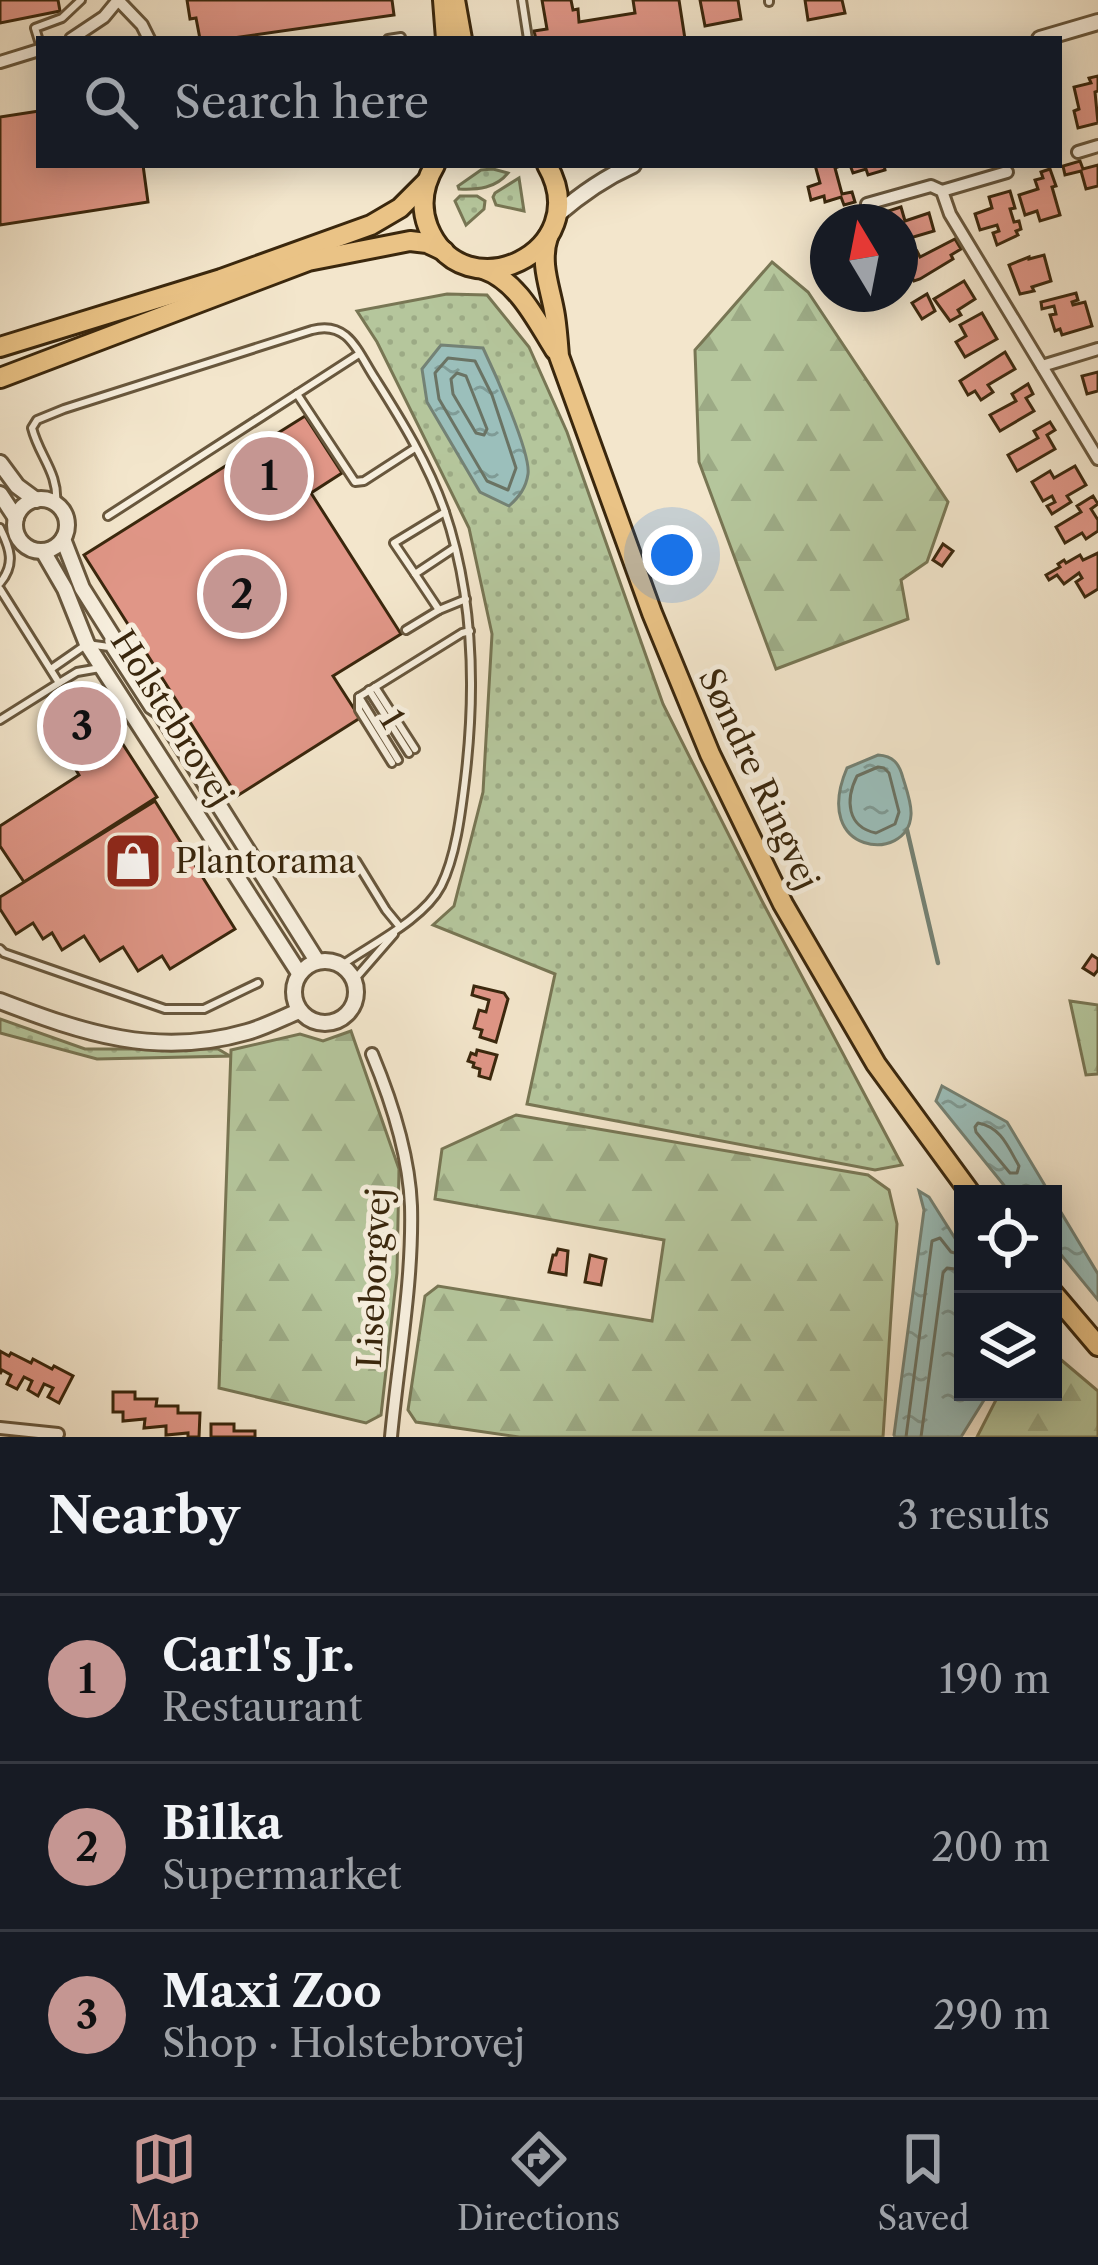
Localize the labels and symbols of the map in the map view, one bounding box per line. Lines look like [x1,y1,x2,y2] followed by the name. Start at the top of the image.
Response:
[810,204,918,312] north arrow
[230,431,308,521] pin: 1
[642,525,702,585] your location
[203,549,281,639] pin: 2
[102,623,242,813] street label: Holstebrovej
[690,662,828,896] street label: Søndre Ringvej
[43,681,121,771] pin: 3
[371,702,413,736] street label: 1
[102,830,164,892] shop icon: Plantorama
[175,841,356,882] place label: Plantorama
[349,1187,399,1369] street label: Liseborgvej

